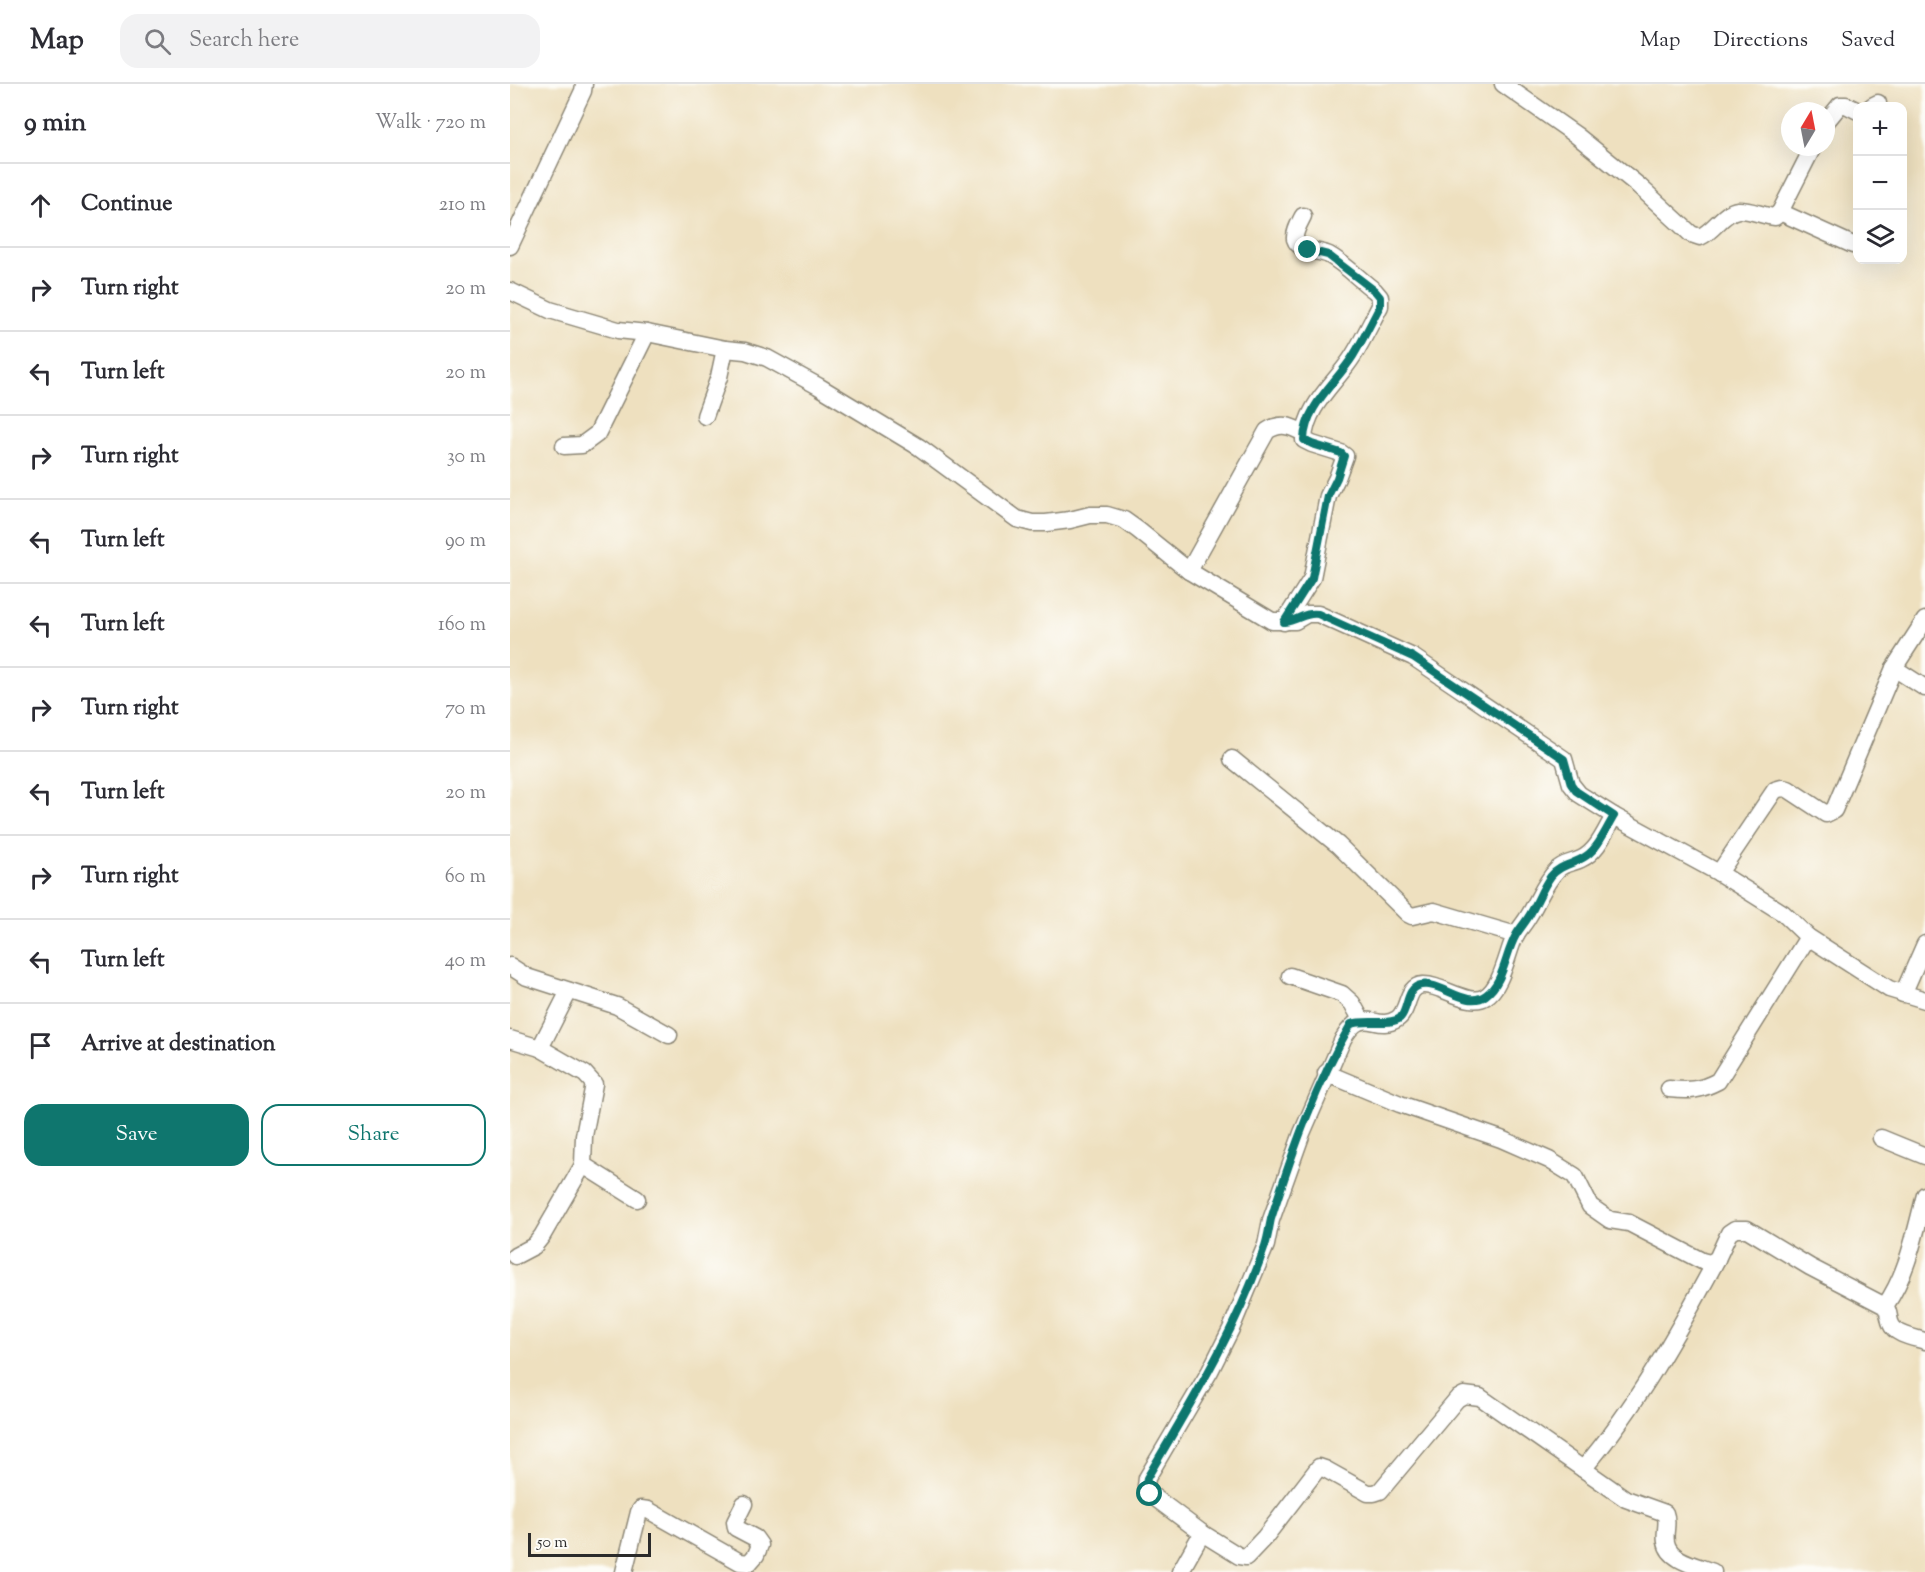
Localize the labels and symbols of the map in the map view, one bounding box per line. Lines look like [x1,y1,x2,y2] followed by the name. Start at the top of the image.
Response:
[1781,102,1835,156] north arrow
[1294,236,1320,262] route end
[1136,1480,1162,1506] route start
[528,1530,651,1558] scale bar

